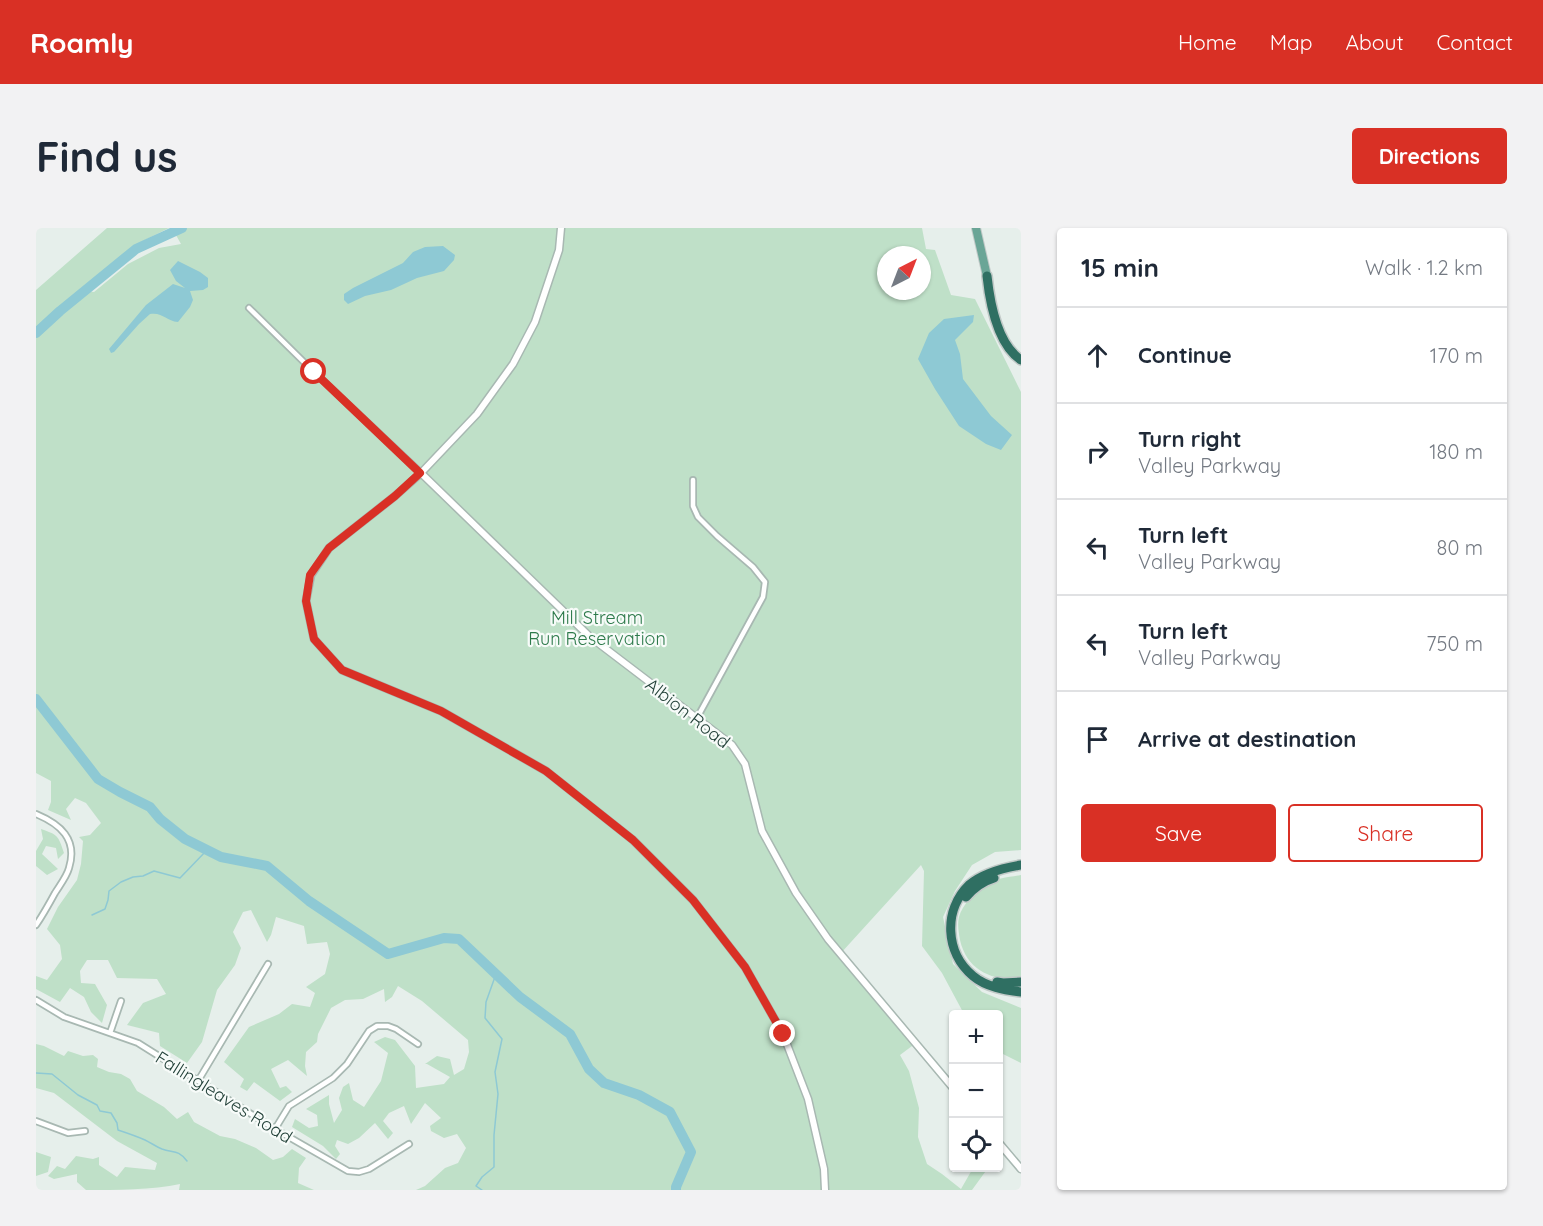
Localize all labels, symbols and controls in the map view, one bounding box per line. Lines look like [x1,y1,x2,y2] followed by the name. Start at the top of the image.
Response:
[30,25,134,60] text: Roamly
[1178,29,1237,55] text: Home
[1270,29,1313,55] text: Map
[1346,29,1404,55] text: About
[1437,29,1513,55] text: Contact
[1352,128,1507,184] button: Directions
[36,130,178,183] text: Find us
[877,246,931,300] north arrow
[1081,251,1159,284] text: 15 min
[1365,255,1483,280] text: Walk · 1.2 km
[1081,339,1114,372] icon: ahead
[1138,341,1232,369] text: Continue
[1430,343,1483,368] text: 170 m
[300,358,326,384] route start
[1138,425,1242,453] text: Turn right
[1081,435,1114,468] icon: right
[1429,439,1483,464] text: 180 m
[1138,453,1281,478] text: Valley Parkway
[1138,521,1228,549] text: Turn left
[1081,531,1114,564] icon: left
[1437,535,1483,560] text: 80 m
[1138,549,1281,574] text: Valley Parkway
[528,606,666,650] park label: Mill Stream Run Reservation
[1138,617,1228,645] text: Turn left
[1081,627,1114,660] icon: left
[1426,631,1483,656] text: 750 m
[1138,645,1281,670] text: Valley Parkway
[641,673,735,753] street label: Albion Road
[1081,723,1114,756] icon: arrive
[1138,725,1356,753] text: Arrive at destination
[1081,804,1276,862] button: Save
[1288,804,1483,862] button: Share
[949,1010,1003,1172] map controls
[949,1010,1003,1064] button: +
[769,1020,795,1046] route end
[151,1046,297,1148] street label: Fallingleaves Road
[949,1064,1003,1118] button: −
[949,1118,1003,1172] button: locate

